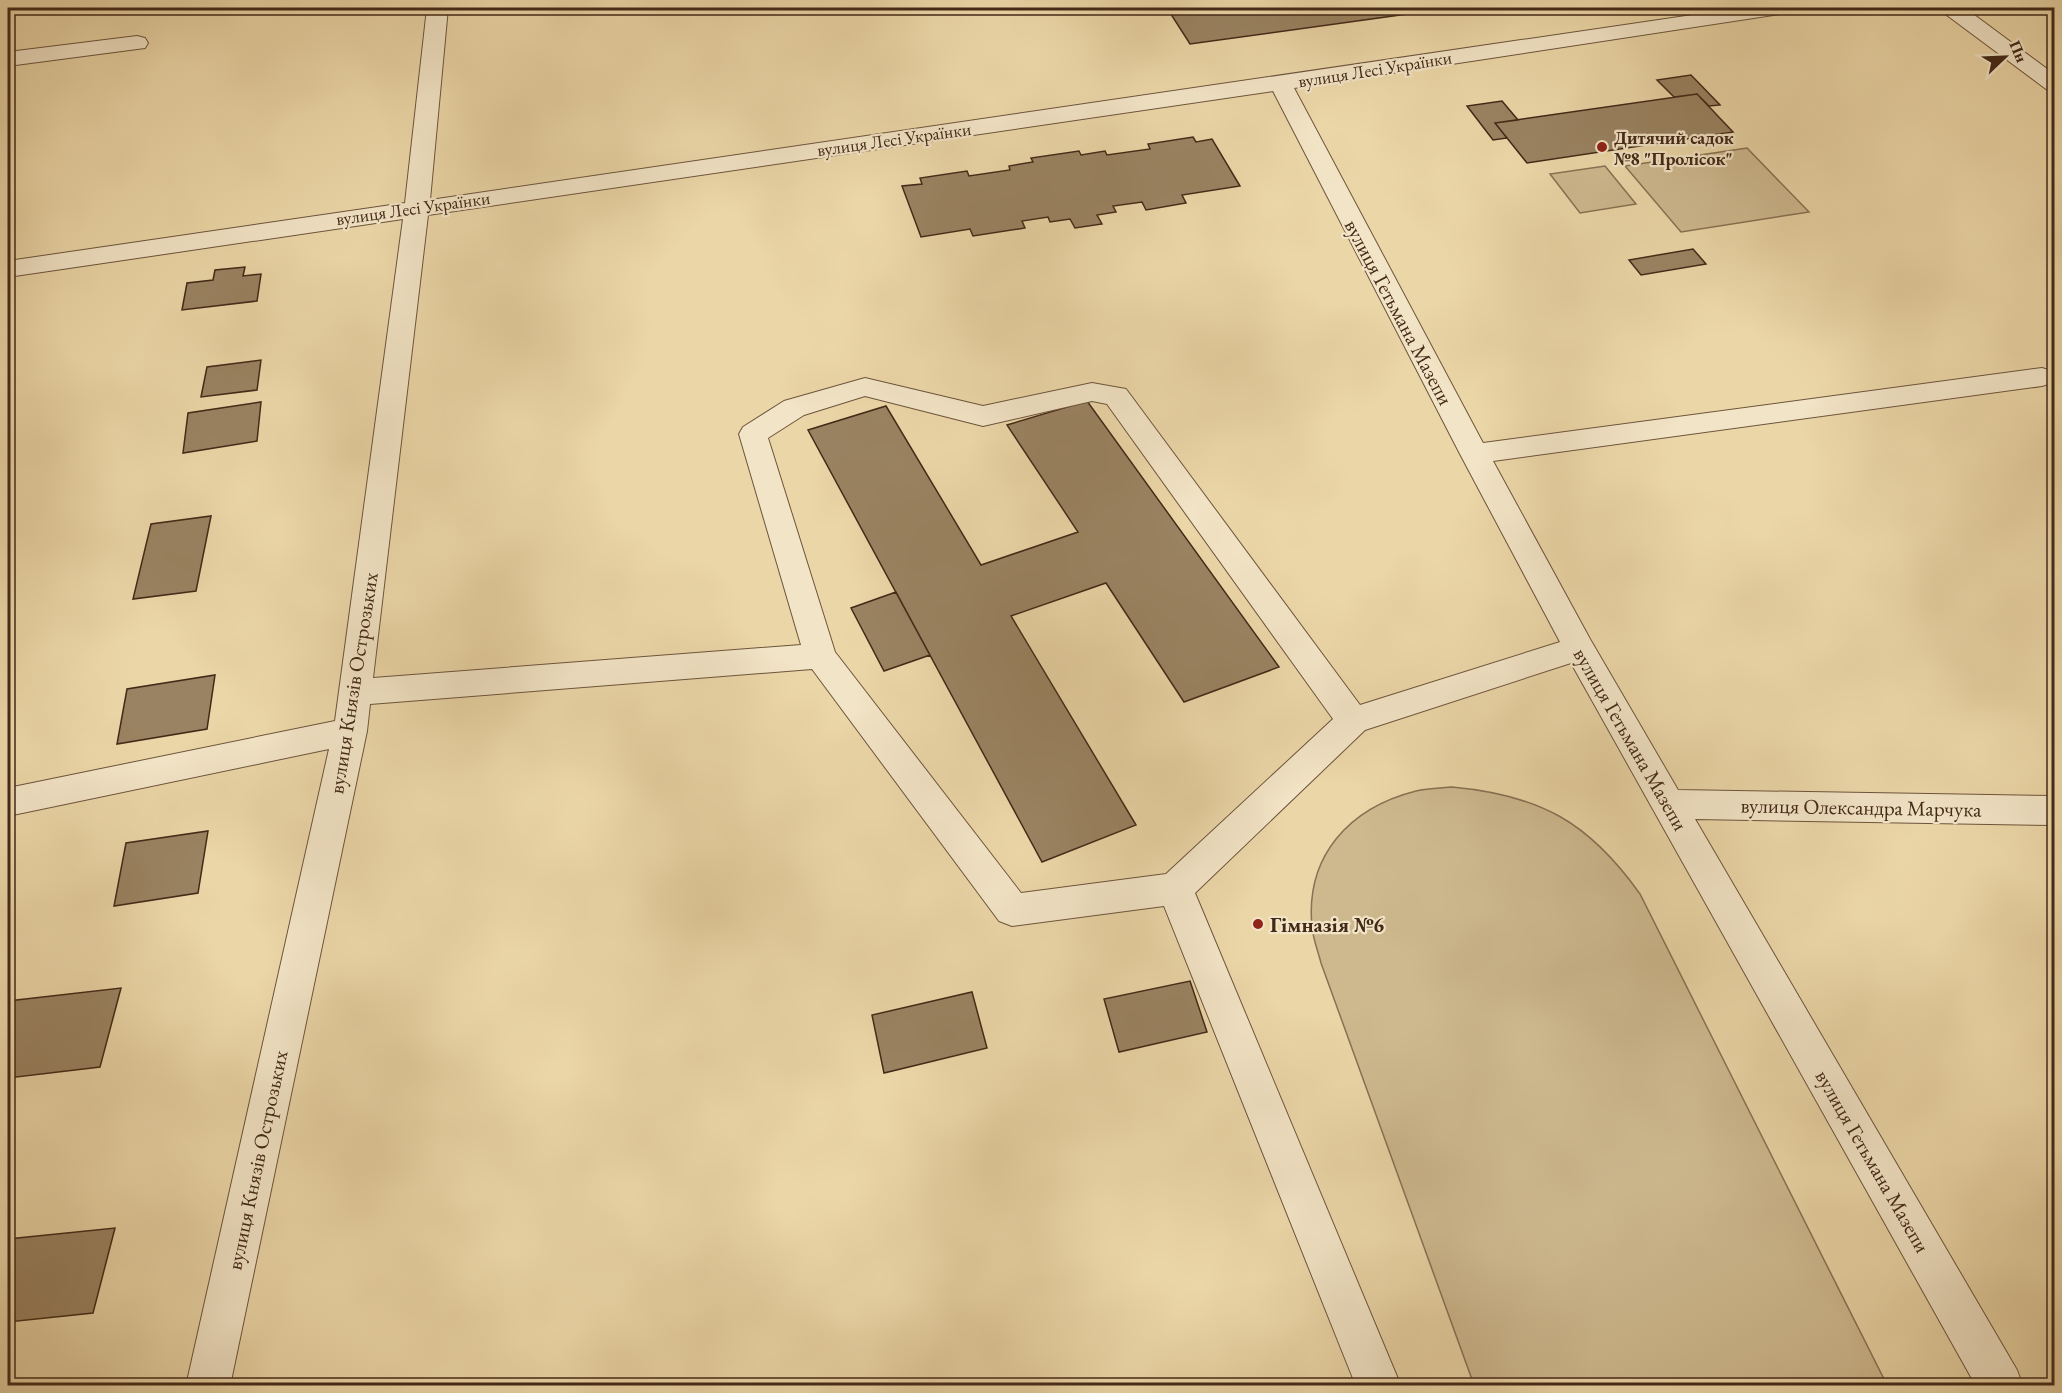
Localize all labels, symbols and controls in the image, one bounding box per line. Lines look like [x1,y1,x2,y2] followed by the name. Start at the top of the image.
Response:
[1975,27,2035,87] north arrow
[2004,37,2032,66] text: Пн
[1296,45,1454,93] street label: вулиця Лесі Українки
[815,117,973,161] street label: вулиця Лесі Українки
[1614,126,1734,170] place label: Дитячий садок №8 "Пролісок"
[1595,140,1609,154] marker: Дитячий садок №8 "Пролісок"
[334,186,492,230] street label: вулиця Лесі Українки
[1339,214,1459,410] street label: вулиця Гетьмана Мазепи
[322,570,384,796] street label: вулиця Князів Острозьких
[1568,643,1694,835] street label: вулиця Гетьмана Мазепи
[1740,791,1982,823] street label: вулиця Олександра Марчука
[1270,911,1384,938] place label: Гімназія №6
[1251,917,1265,931] marker: Гімназія №6
[221,1048,293,1272] street label: вулиця Князів Острозьких
[1810,1065,1936,1257] street label: вулиця Гетьмана Мазепи

